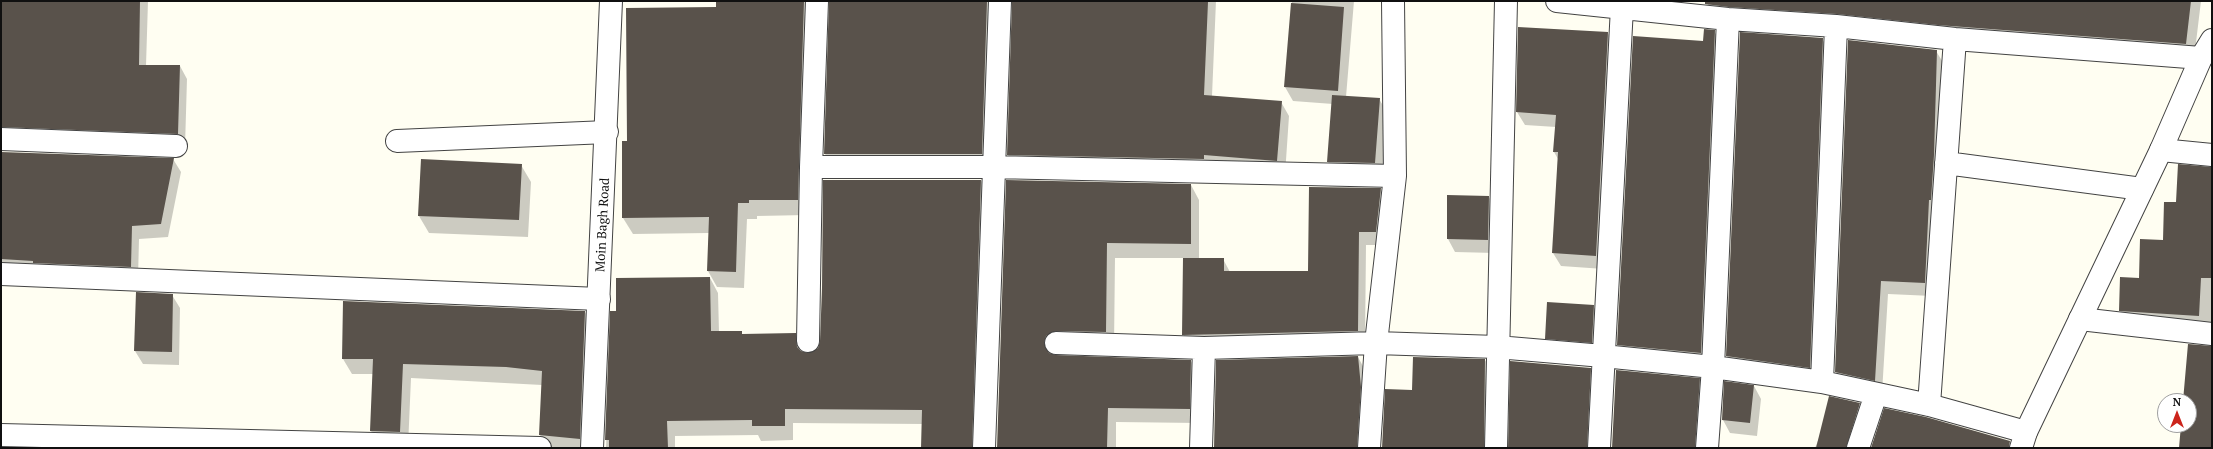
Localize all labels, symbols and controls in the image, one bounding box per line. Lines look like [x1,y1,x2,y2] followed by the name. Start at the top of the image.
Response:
[593,177,613,273] street label: Moin Bagh Road
[2157,393,2197,433] north arrow
[2173,395,2181,409] text: N

